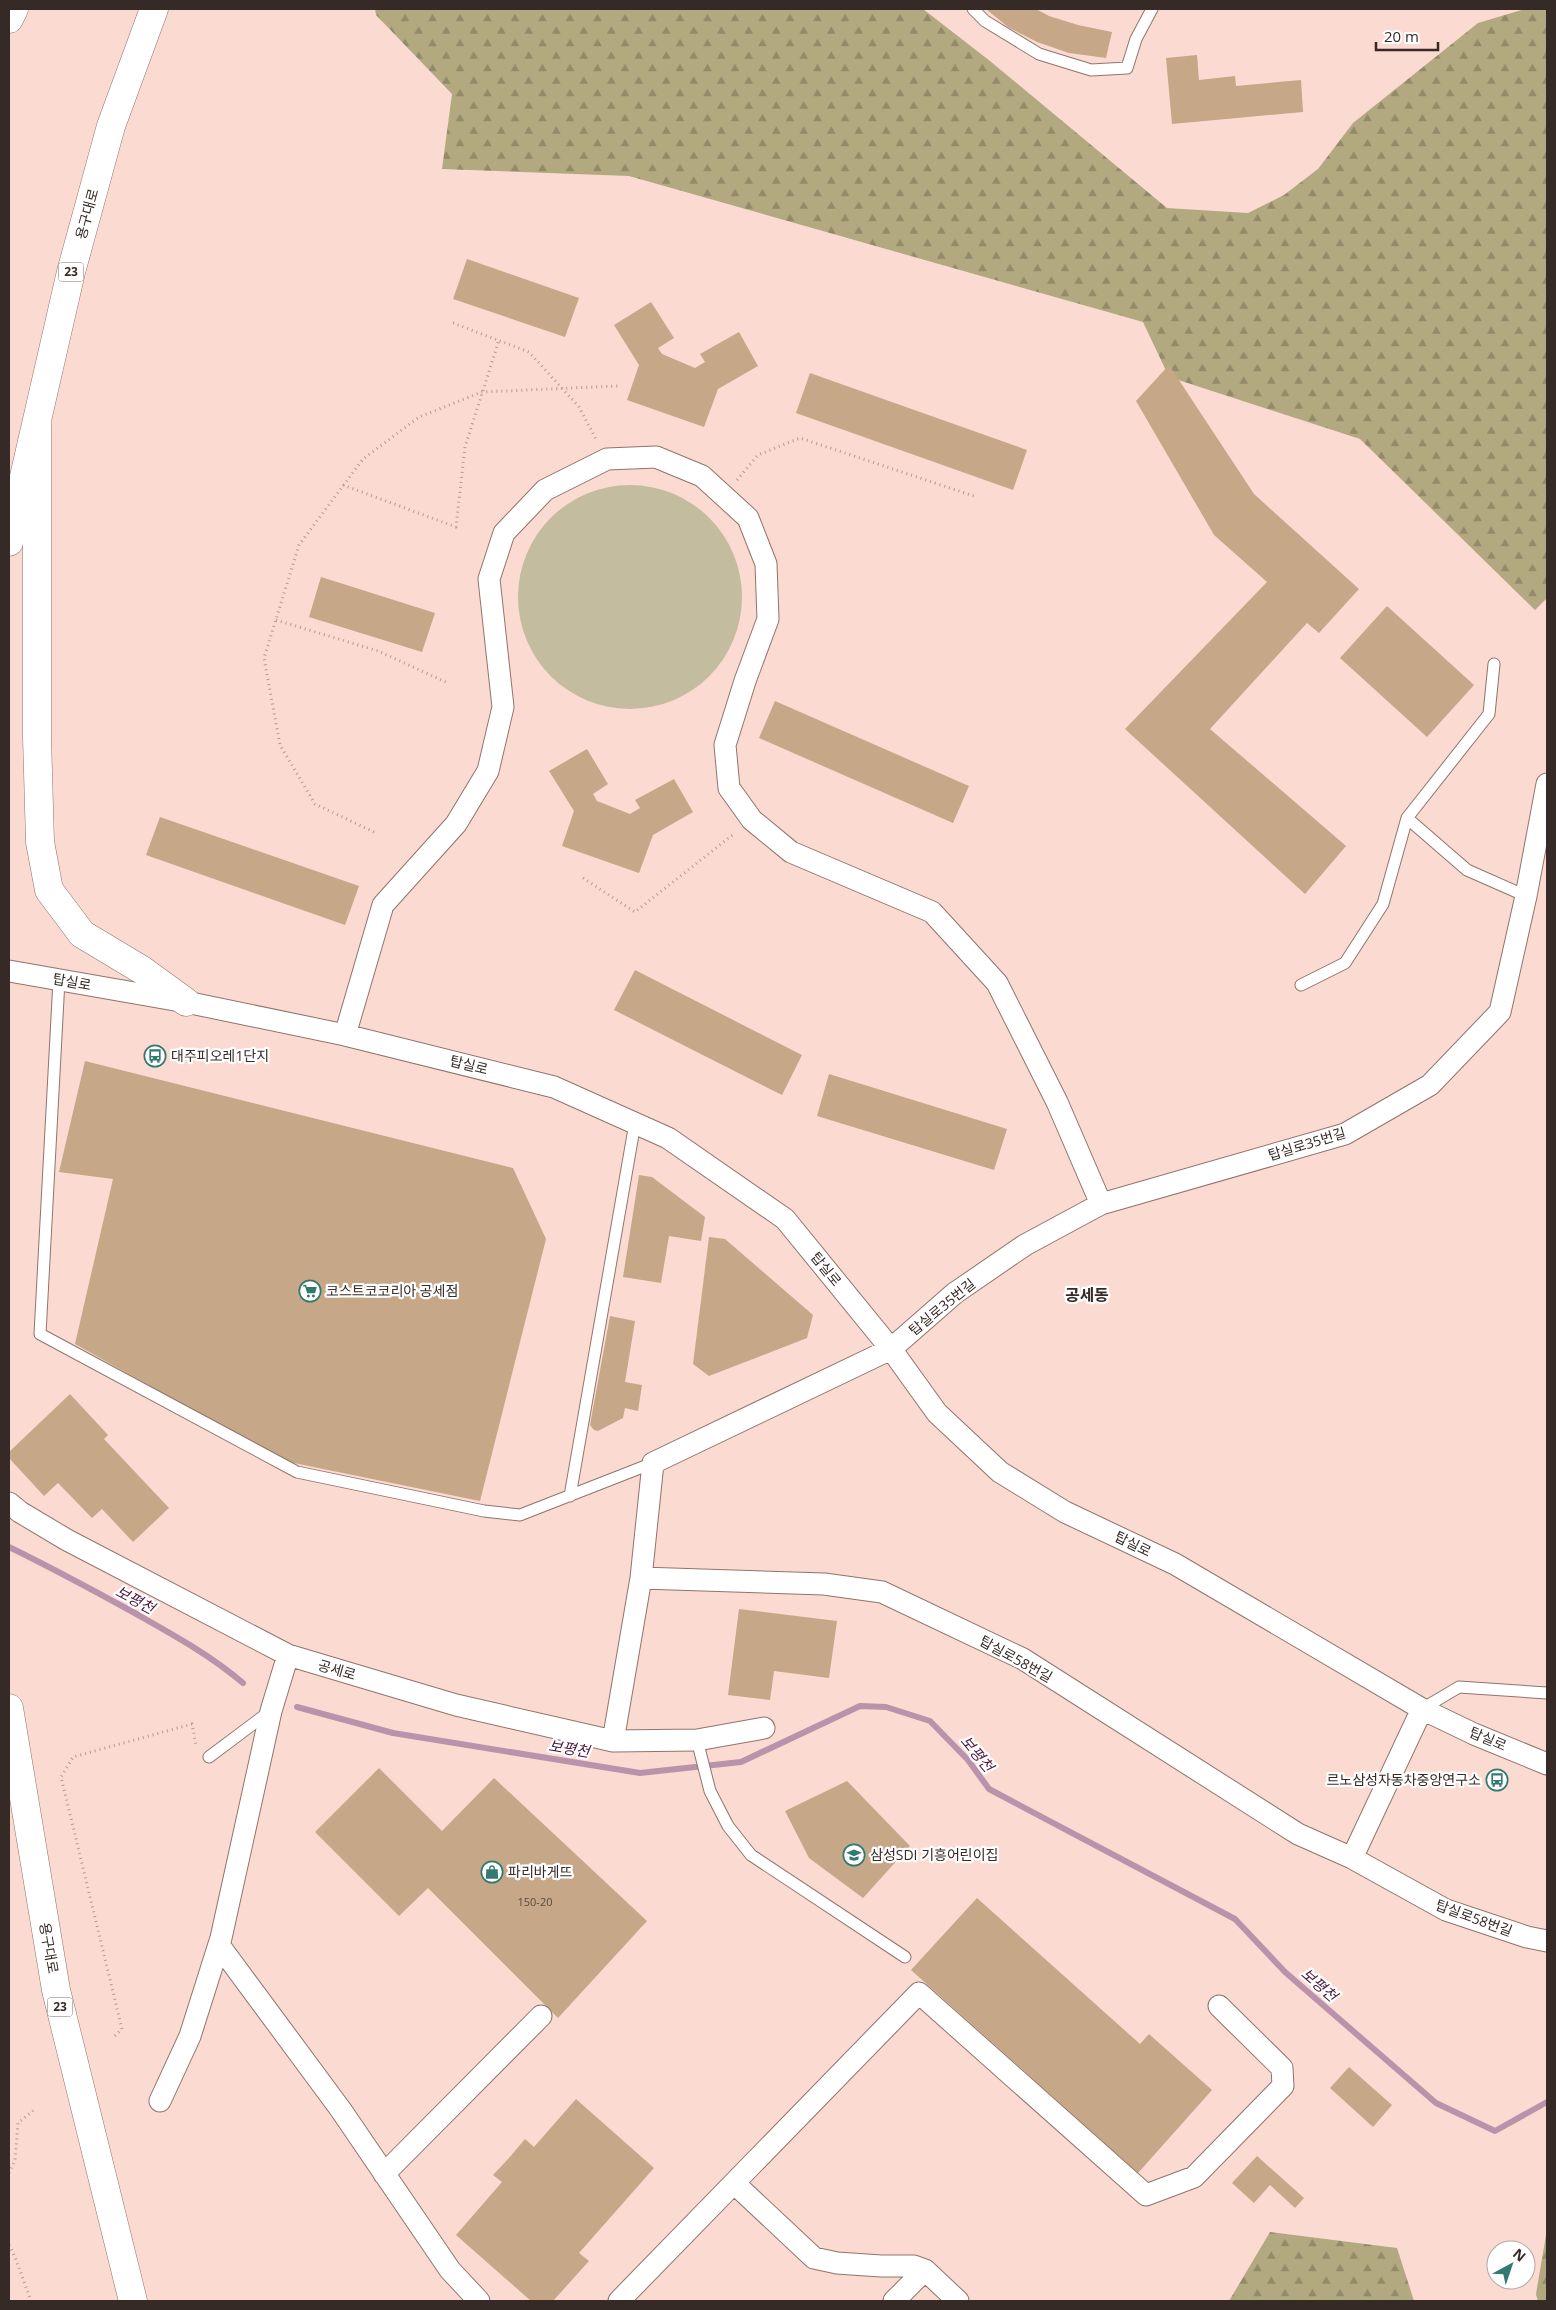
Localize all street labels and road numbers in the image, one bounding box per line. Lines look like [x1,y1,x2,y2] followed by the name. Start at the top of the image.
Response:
[71,186,102,241] street label: 용구대로
[58,262,84,282] road number: 23
[51,969,93,994] street label: 탑실로
[448,1051,490,1078] street label: 탑실로
[1266,1123,1348,1164] street label: 탑실로35번길
[807,1248,846,1290] street label: 탑실로
[904,1274,979,1339] street label: 탑실로35번길
[1112,1527,1155,1561] street label: 탑실로
[976,1631,1056,1686] street label: 탑실로58번길
[316,1655,358,1684] street label: 공세로
[1467,1722,1510,1755] street label: 탑실로
[1433,1895,1515,1940] street label: 탑실로58번길
[36,1921,63,1975] street label: 용구대로
[48,1998,72,2016] road number: 23

